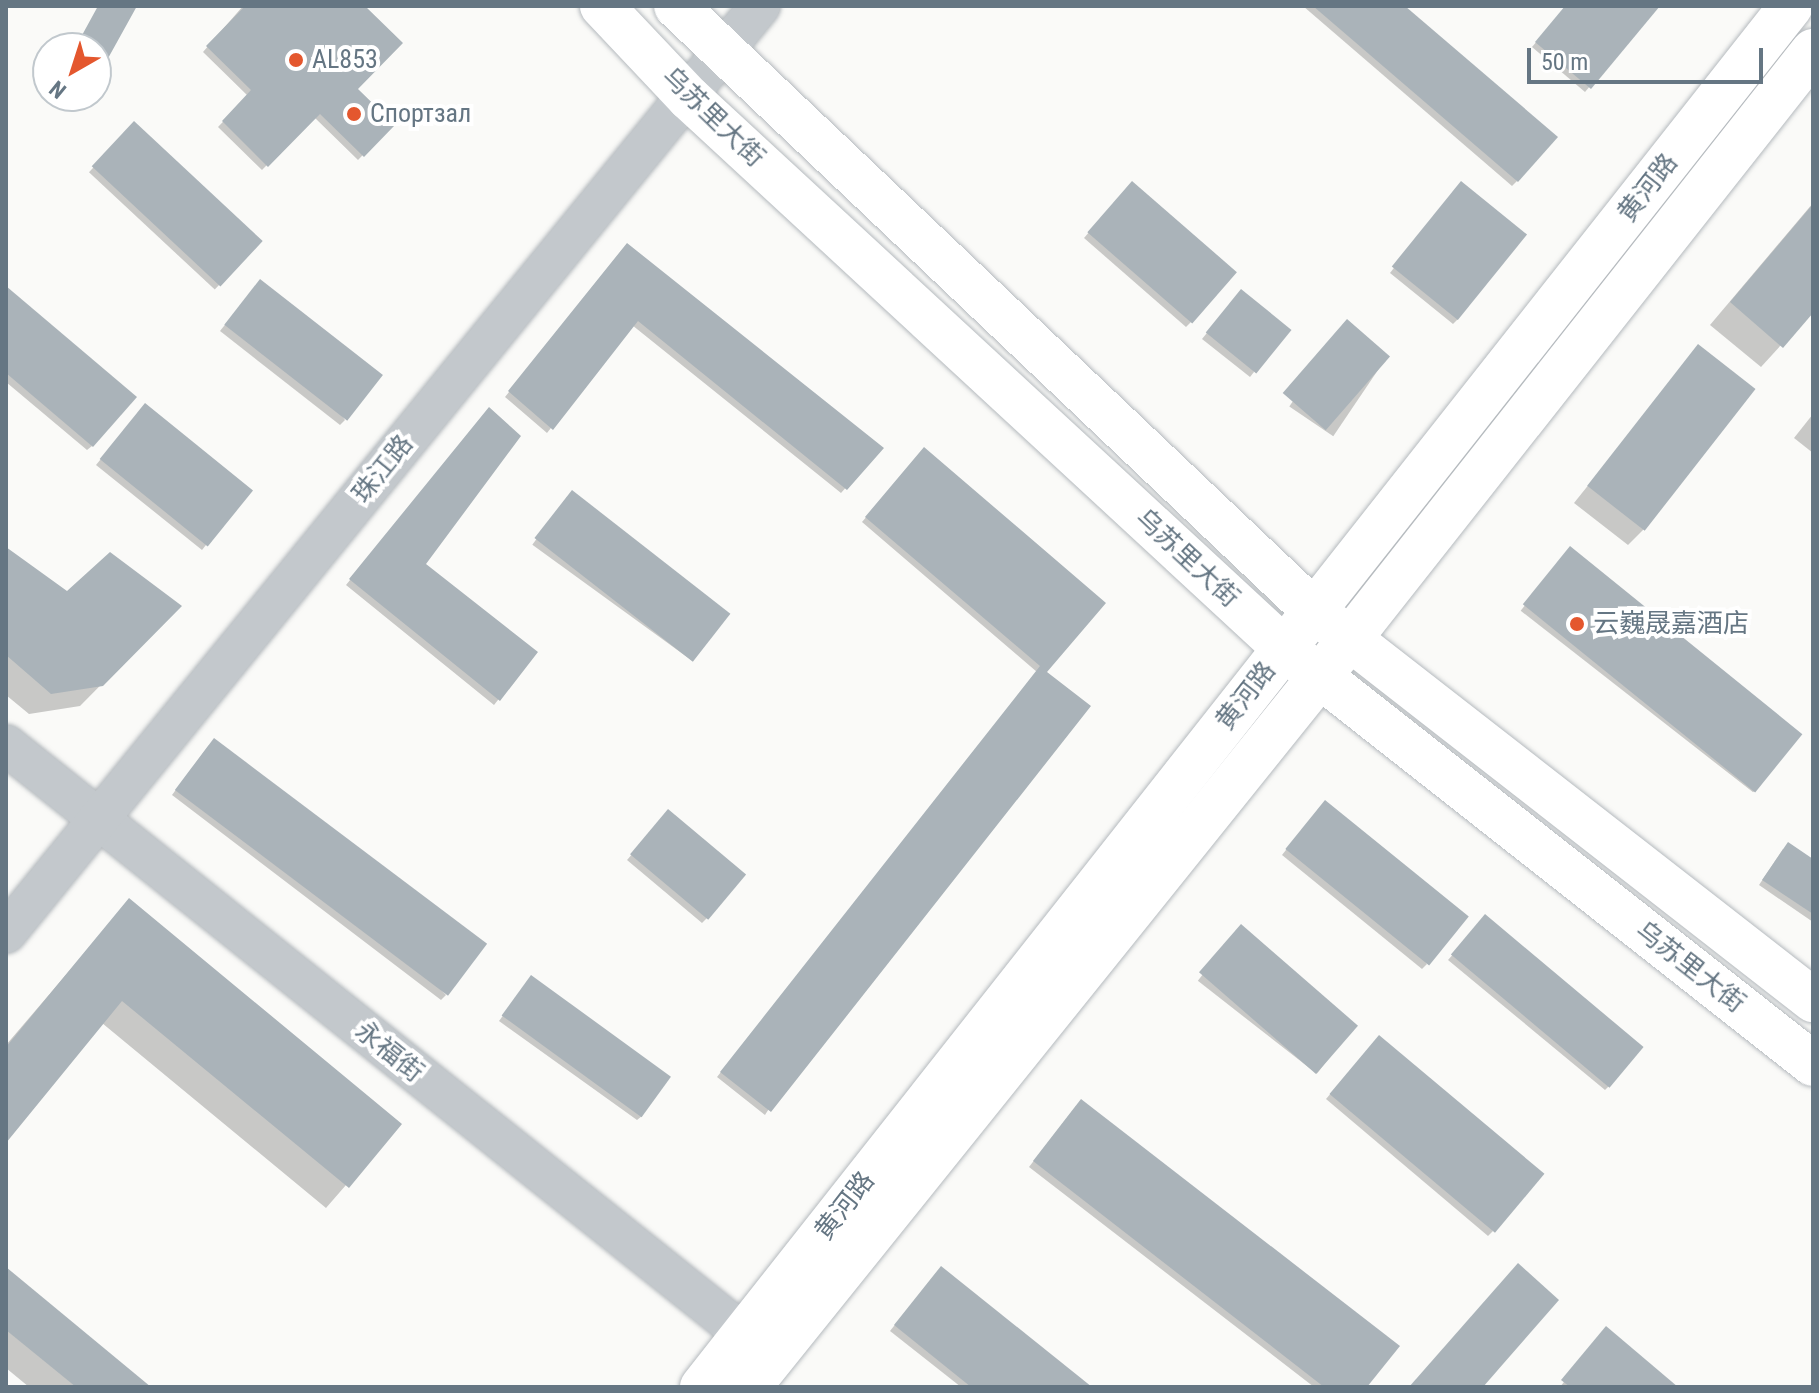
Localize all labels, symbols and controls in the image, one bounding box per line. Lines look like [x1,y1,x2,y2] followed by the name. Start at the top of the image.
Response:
[32,32,112,112] north arrow
[1531,32,1767,82] scale bar
[312,44,378,76] place label: AL853
[1541,48,1588,76] text: 50 m
[287,51,305,69] marker: AL853
[655,61,771,173] street label: 乌苏里大街
[45,76,71,103] text: N
[370,98,471,130] place label: Спортзал
[345,105,363,123] marker: Спортзал
[1612,148,1684,228] street label: 黄河路
[346,429,420,509] street label: 珠江路
[1129,502,1245,614] street label: 乌苏里大街
[1593,608,1749,640] place label: 云巍晟嘉酒店
[1568,615,1586,633] marker: 云巍晟嘉酒店
[1210,656,1282,736] street label: 黄河路
[1629,915,1751,1019] street label: 乌苏里大街
[349,1015,429,1089] street label: 永福街
[809,1166,881,1246] street label: 黄河路

